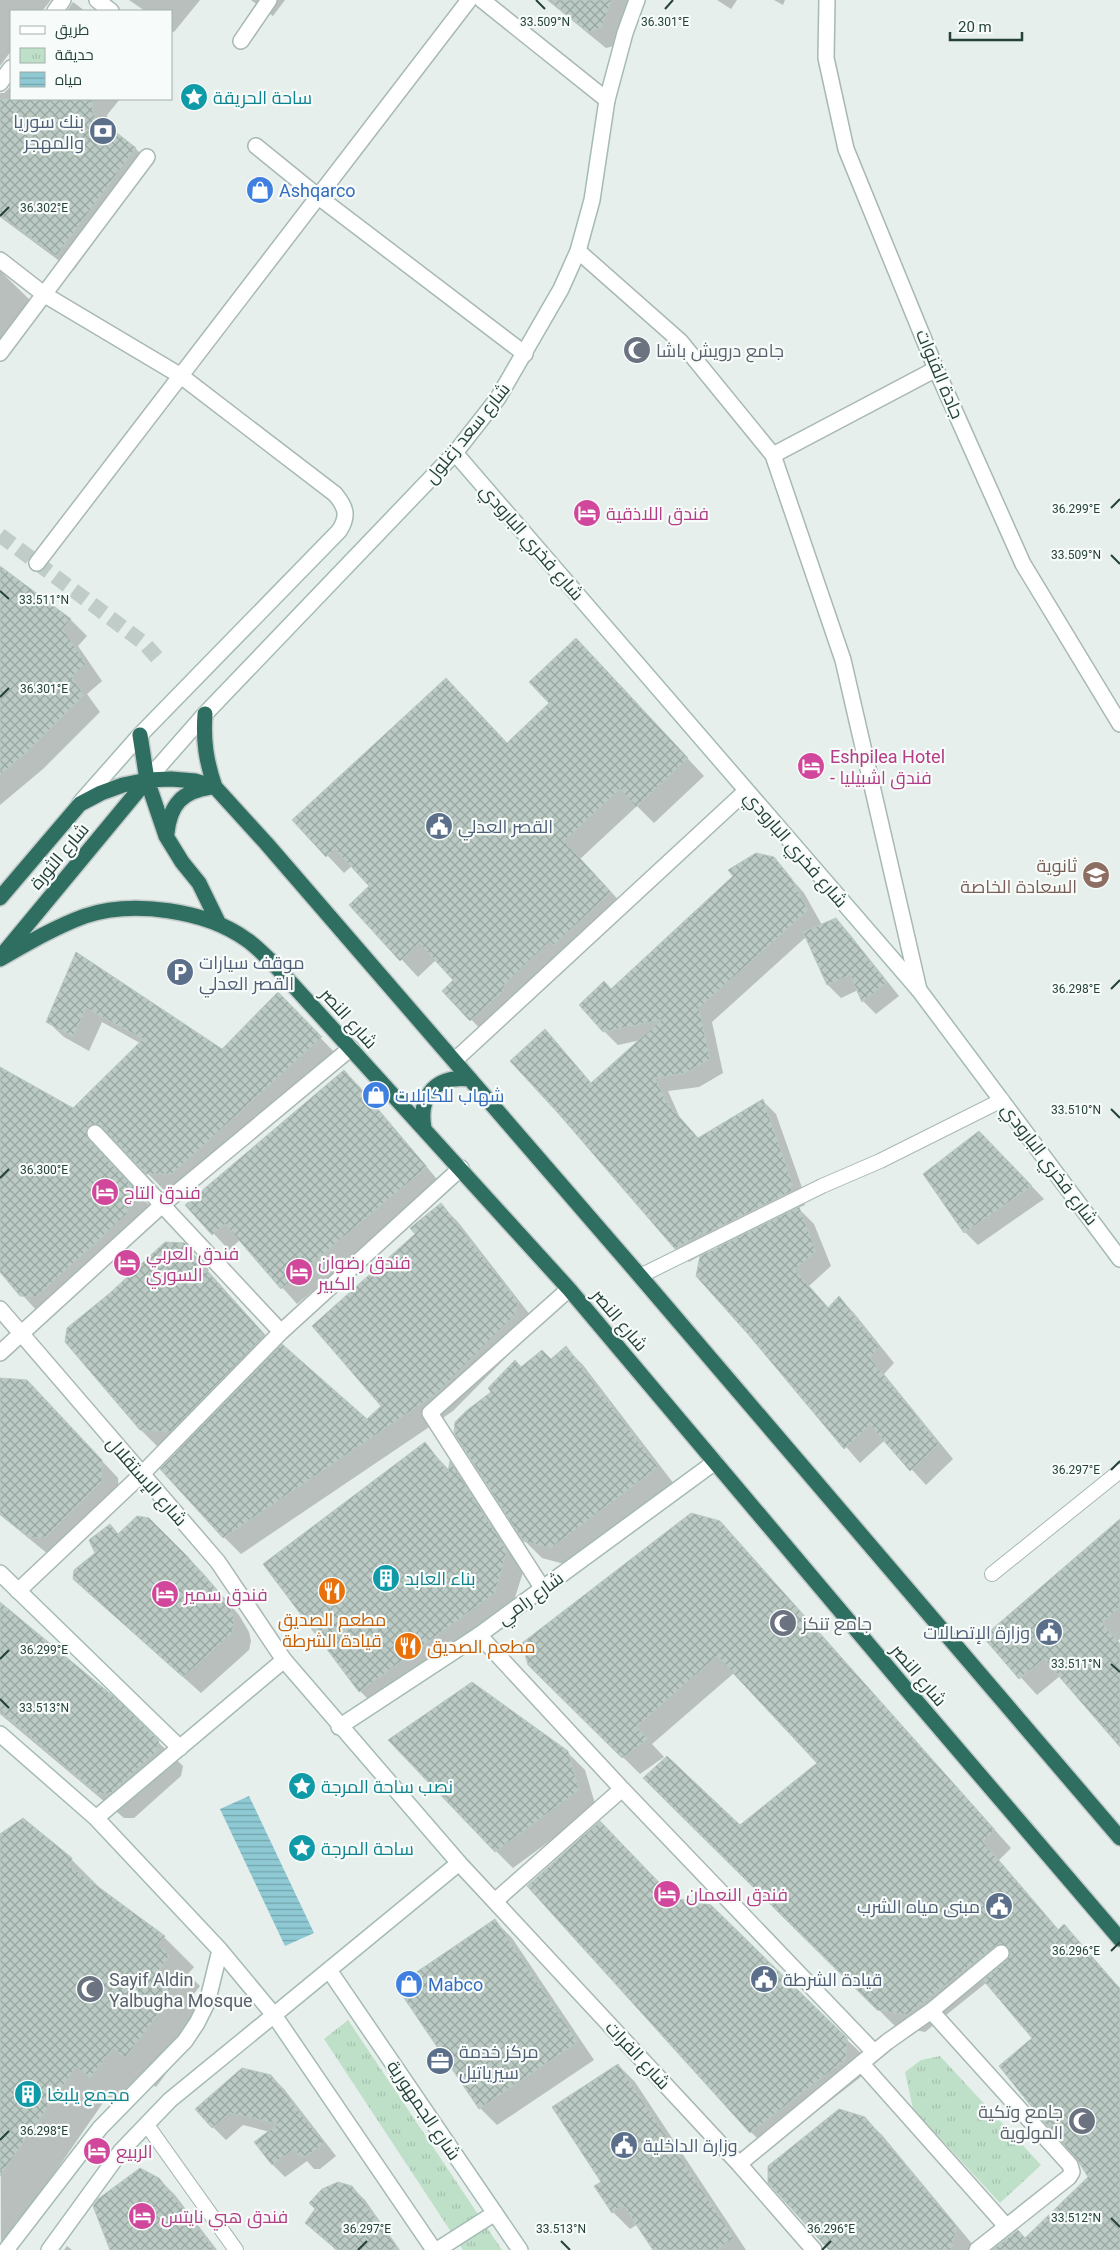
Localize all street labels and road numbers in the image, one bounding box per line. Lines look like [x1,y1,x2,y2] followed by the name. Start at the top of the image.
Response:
[911,326,968,422] street label: جادة القنوات
[420,379,515,489] street label: شارع سعد زغلول
[473,480,588,607] street label: شارع فخري البارودي
[737,787,852,914] street label: شارع فخري البارودي
[25,819,94,895] street label: شارع الثورة
[314,983,382,1054] street label: شارع النصر
[994,1099,1103,1231] street label: شارع فخري البارودي
[586,1284,652,1357] street label: شارع النصر
[101,1432,192,1531] street label: شارع الإستقلال
[493,1567,569,1632] street label: شارع رامي
[885,1639,951,1712] street label: شارع النصر
[600,2017,675,2095] street label: شارع الفرات
[381,2056,465,2165] street label: شارع الجمهورية

